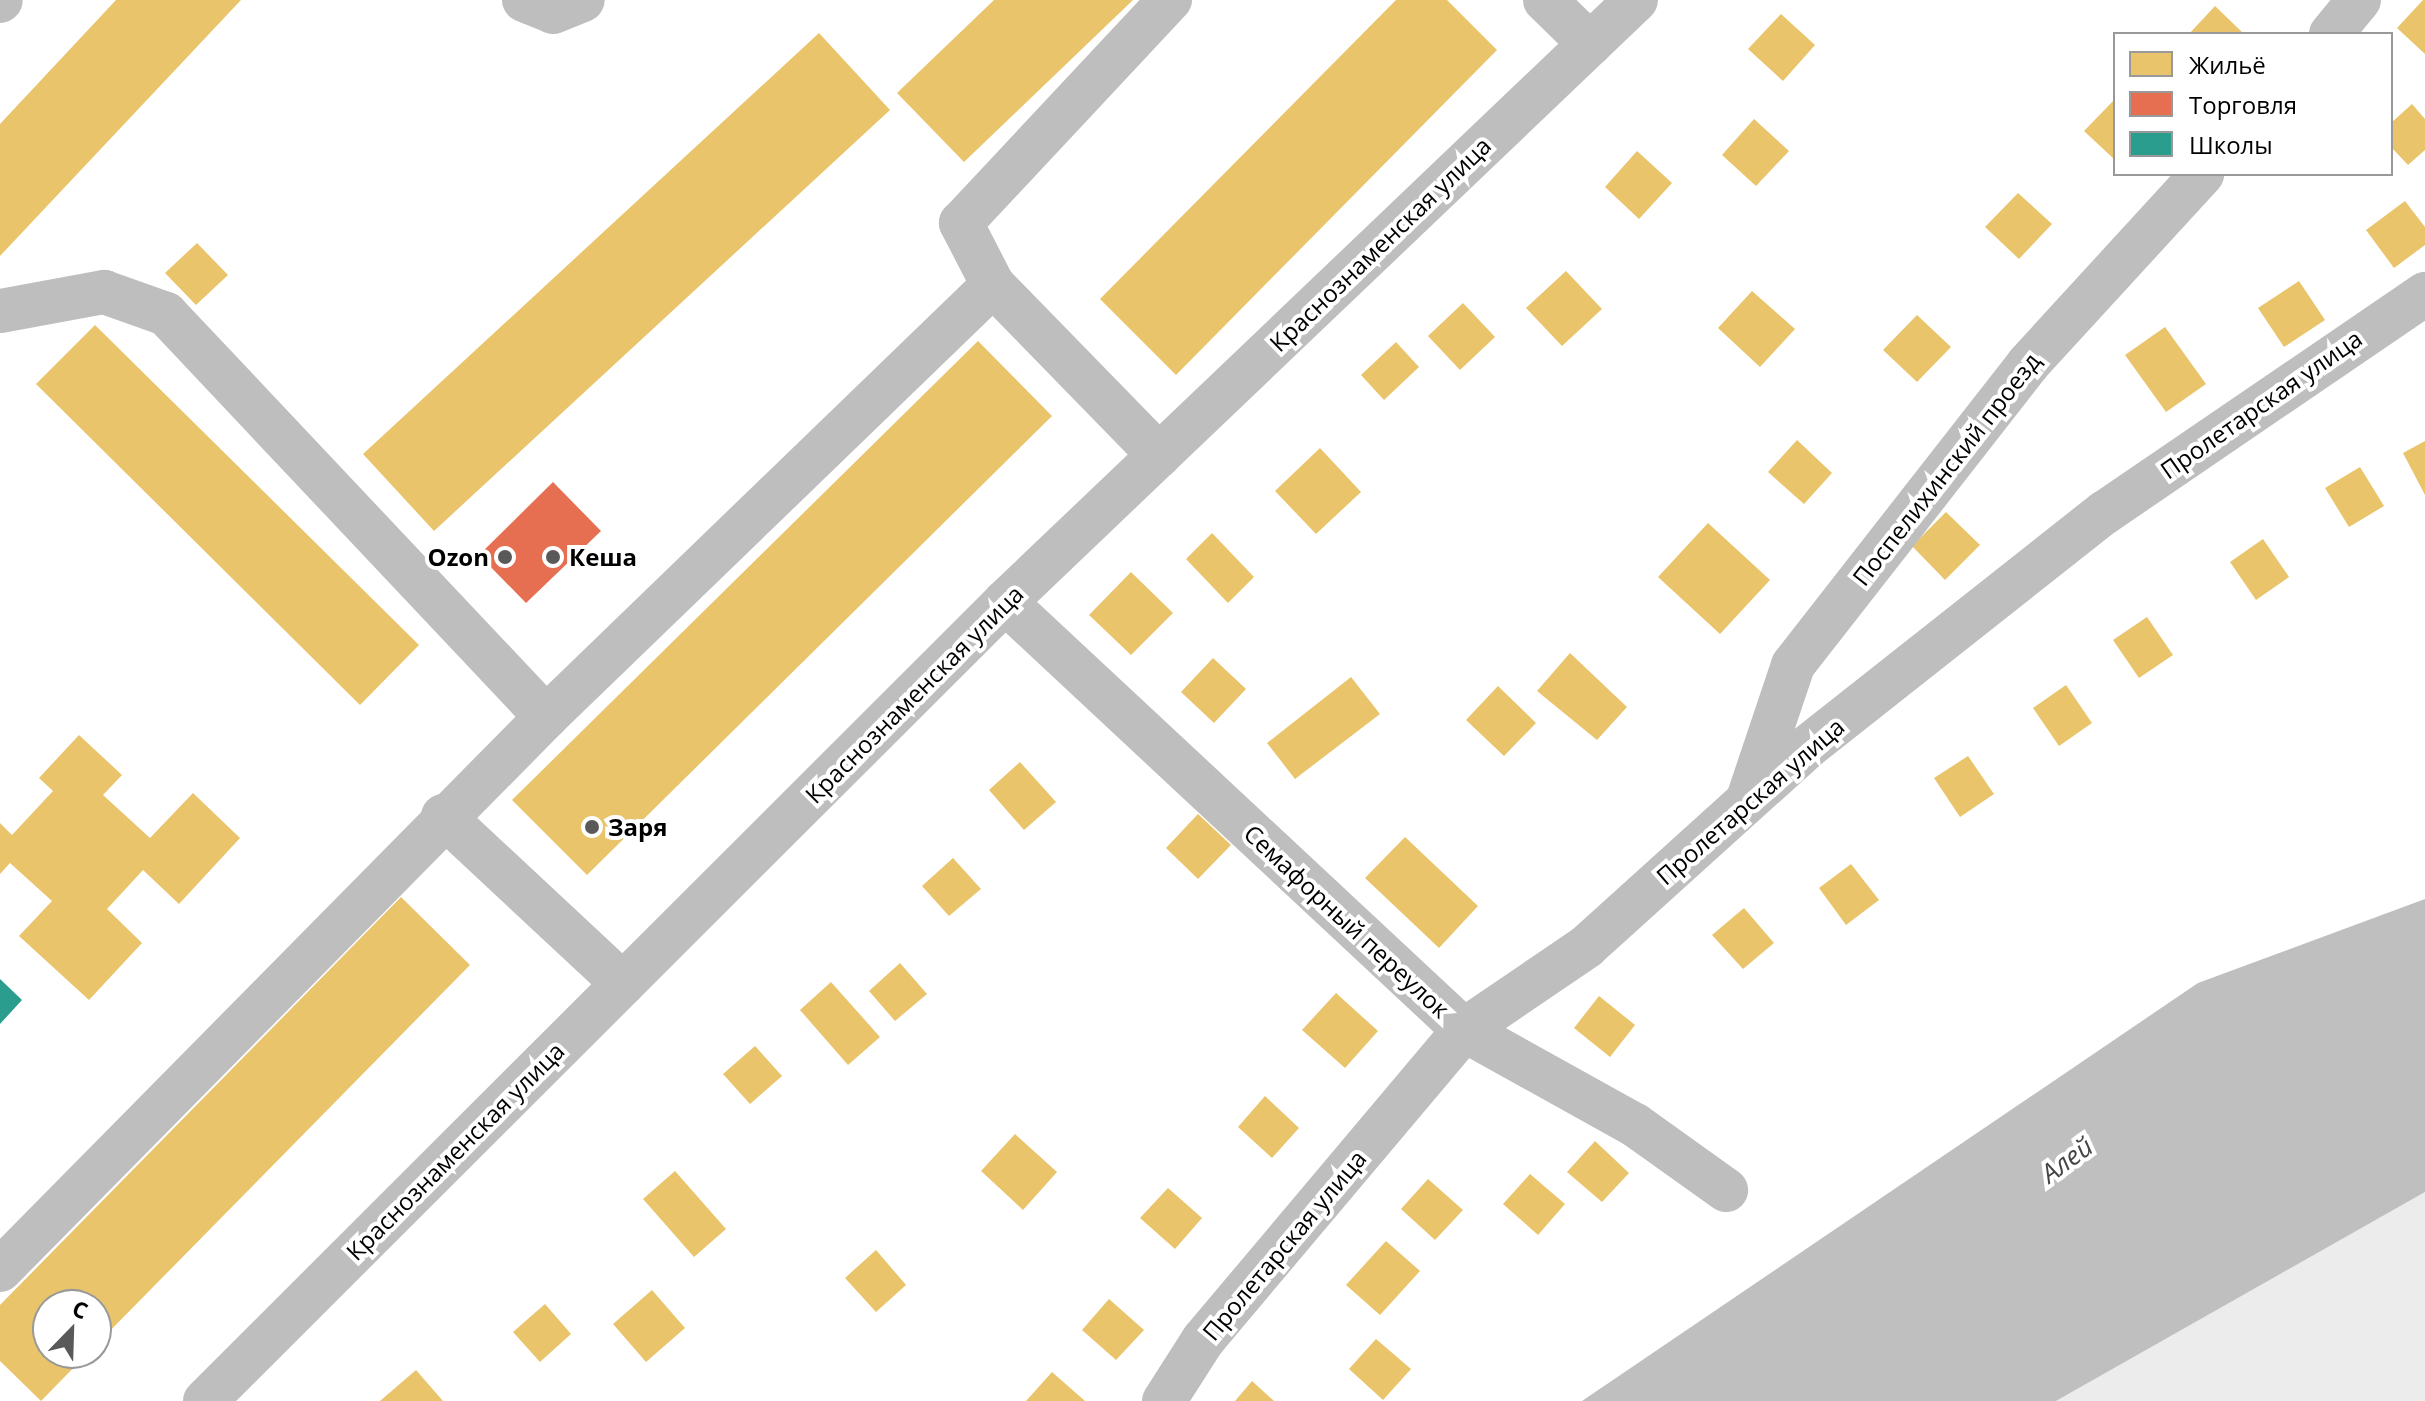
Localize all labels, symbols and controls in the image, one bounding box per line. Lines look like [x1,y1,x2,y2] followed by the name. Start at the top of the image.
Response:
[2113,32,2393,176] legend
[2189,48,2266,81] text: Жильё
[2189,88,2297,121] text: Торговля
[2189,128,2273,161] text: Школы
[1263,131,1497,357] street label: Краснознаменская улица
[2155,324,2367,484] street label: Пролетарская улица
[1846,347,2046,591] street label: Поспелихинский проезд
[428,543,489,571] place label: Ozon
[569,543,637,571] place label: Кеша
[496,548,514,566] marker: Ozon
[544,548,562,566] marker: Кеша
[799,579,1029,809] street label: Краснознаменская улица
[1650,712,1850,890] street label: Пролетарская улица
[608,813,667,841] place label: Заря
[583,818,601,836] marker: Заря
[1238,818,1456,1024] street label: Семафорный переулок
[340,1036,570,1266] street label: Краснознаменская улица
[2035,1131,2099,1189] water label: Алей
[1196,1144,1372,1346] street label: Пролетарская улица
[32,1289,112,1369] north arrow
[68,1292,93,1325] text: С

